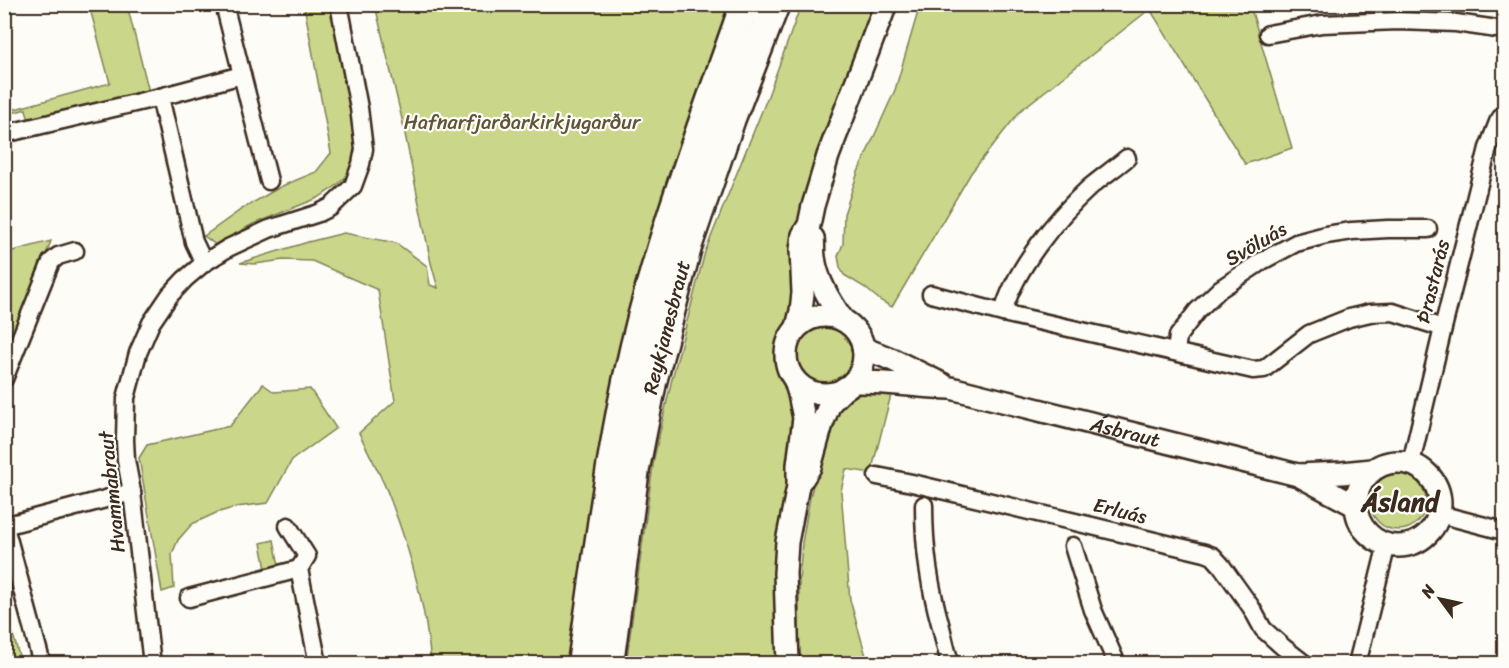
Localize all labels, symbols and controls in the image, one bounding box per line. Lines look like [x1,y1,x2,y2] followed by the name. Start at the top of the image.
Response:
[404,105,642,140] park label: Hafnarfjarðarkirkjugarður
[1218,212,1294,276] street label: Svöluás
[1406,235,1460,326] street label: Þrastarás
[632,256,700,397] street label: Reykjanesbraut
[1086,406,1164,457] street label: Ásbraut
[88,428,136,555] street label: Hvammabraut
[1360,479,1441,525] district label: Ásland
[1090,487,1151,535] street label: Erluás
[1410,569,1470,629] north arrow
[1412,578,1444,604] text: N

